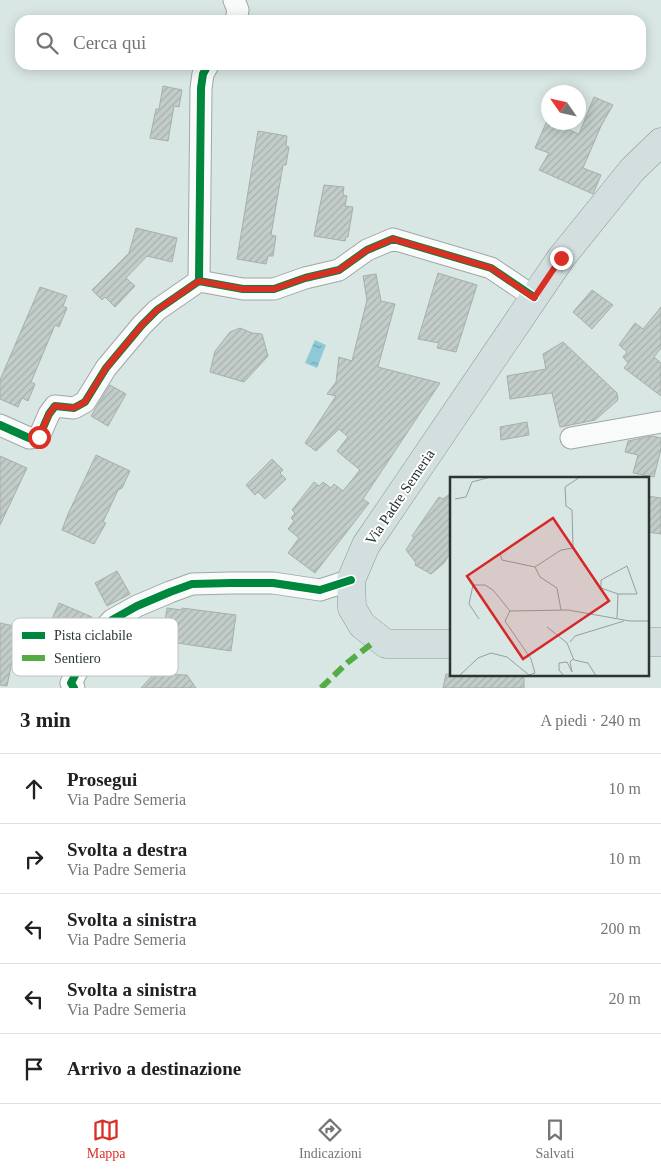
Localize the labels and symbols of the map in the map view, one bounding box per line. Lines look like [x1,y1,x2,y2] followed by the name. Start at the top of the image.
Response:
[541,85,586,130] north arrow
[550,247,573,270] route end
[28,426,51,449] route start
[362,446,438,548] street label: Via Padre Semeria
[450,477,648,676] inset map
[12,618,178,676] legend
[54,628,132,643] text: Pista ciclabile
[54,651,101,666] text: Sentiero

